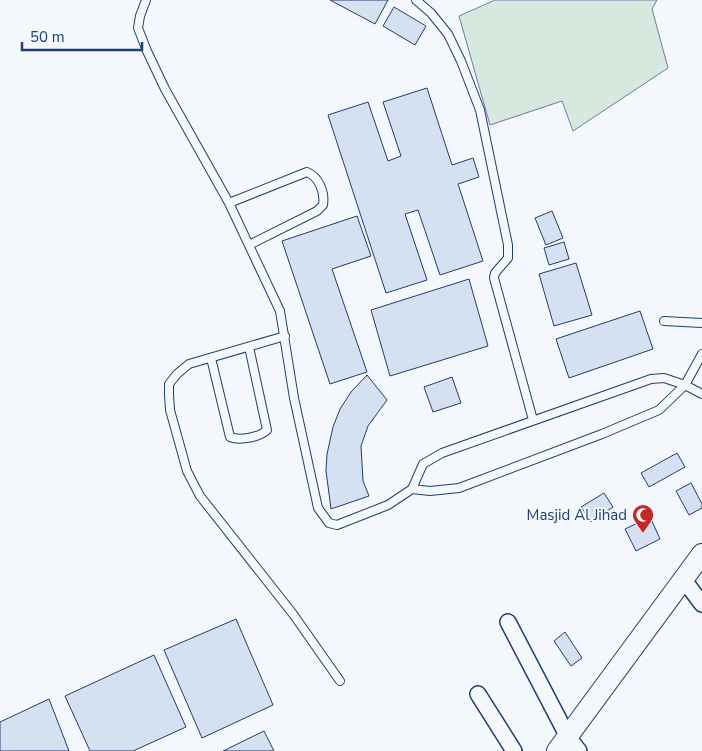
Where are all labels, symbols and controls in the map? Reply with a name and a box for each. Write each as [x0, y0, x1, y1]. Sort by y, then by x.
scale bar [22, 20, 142, 52]
text: 50 m [30, 27, 65, 47]
mosque icon: Masjid Al Jihad [631, 503, 655, 534]
place label: Masjid Al Jihad [527, 505, 627, 525]

